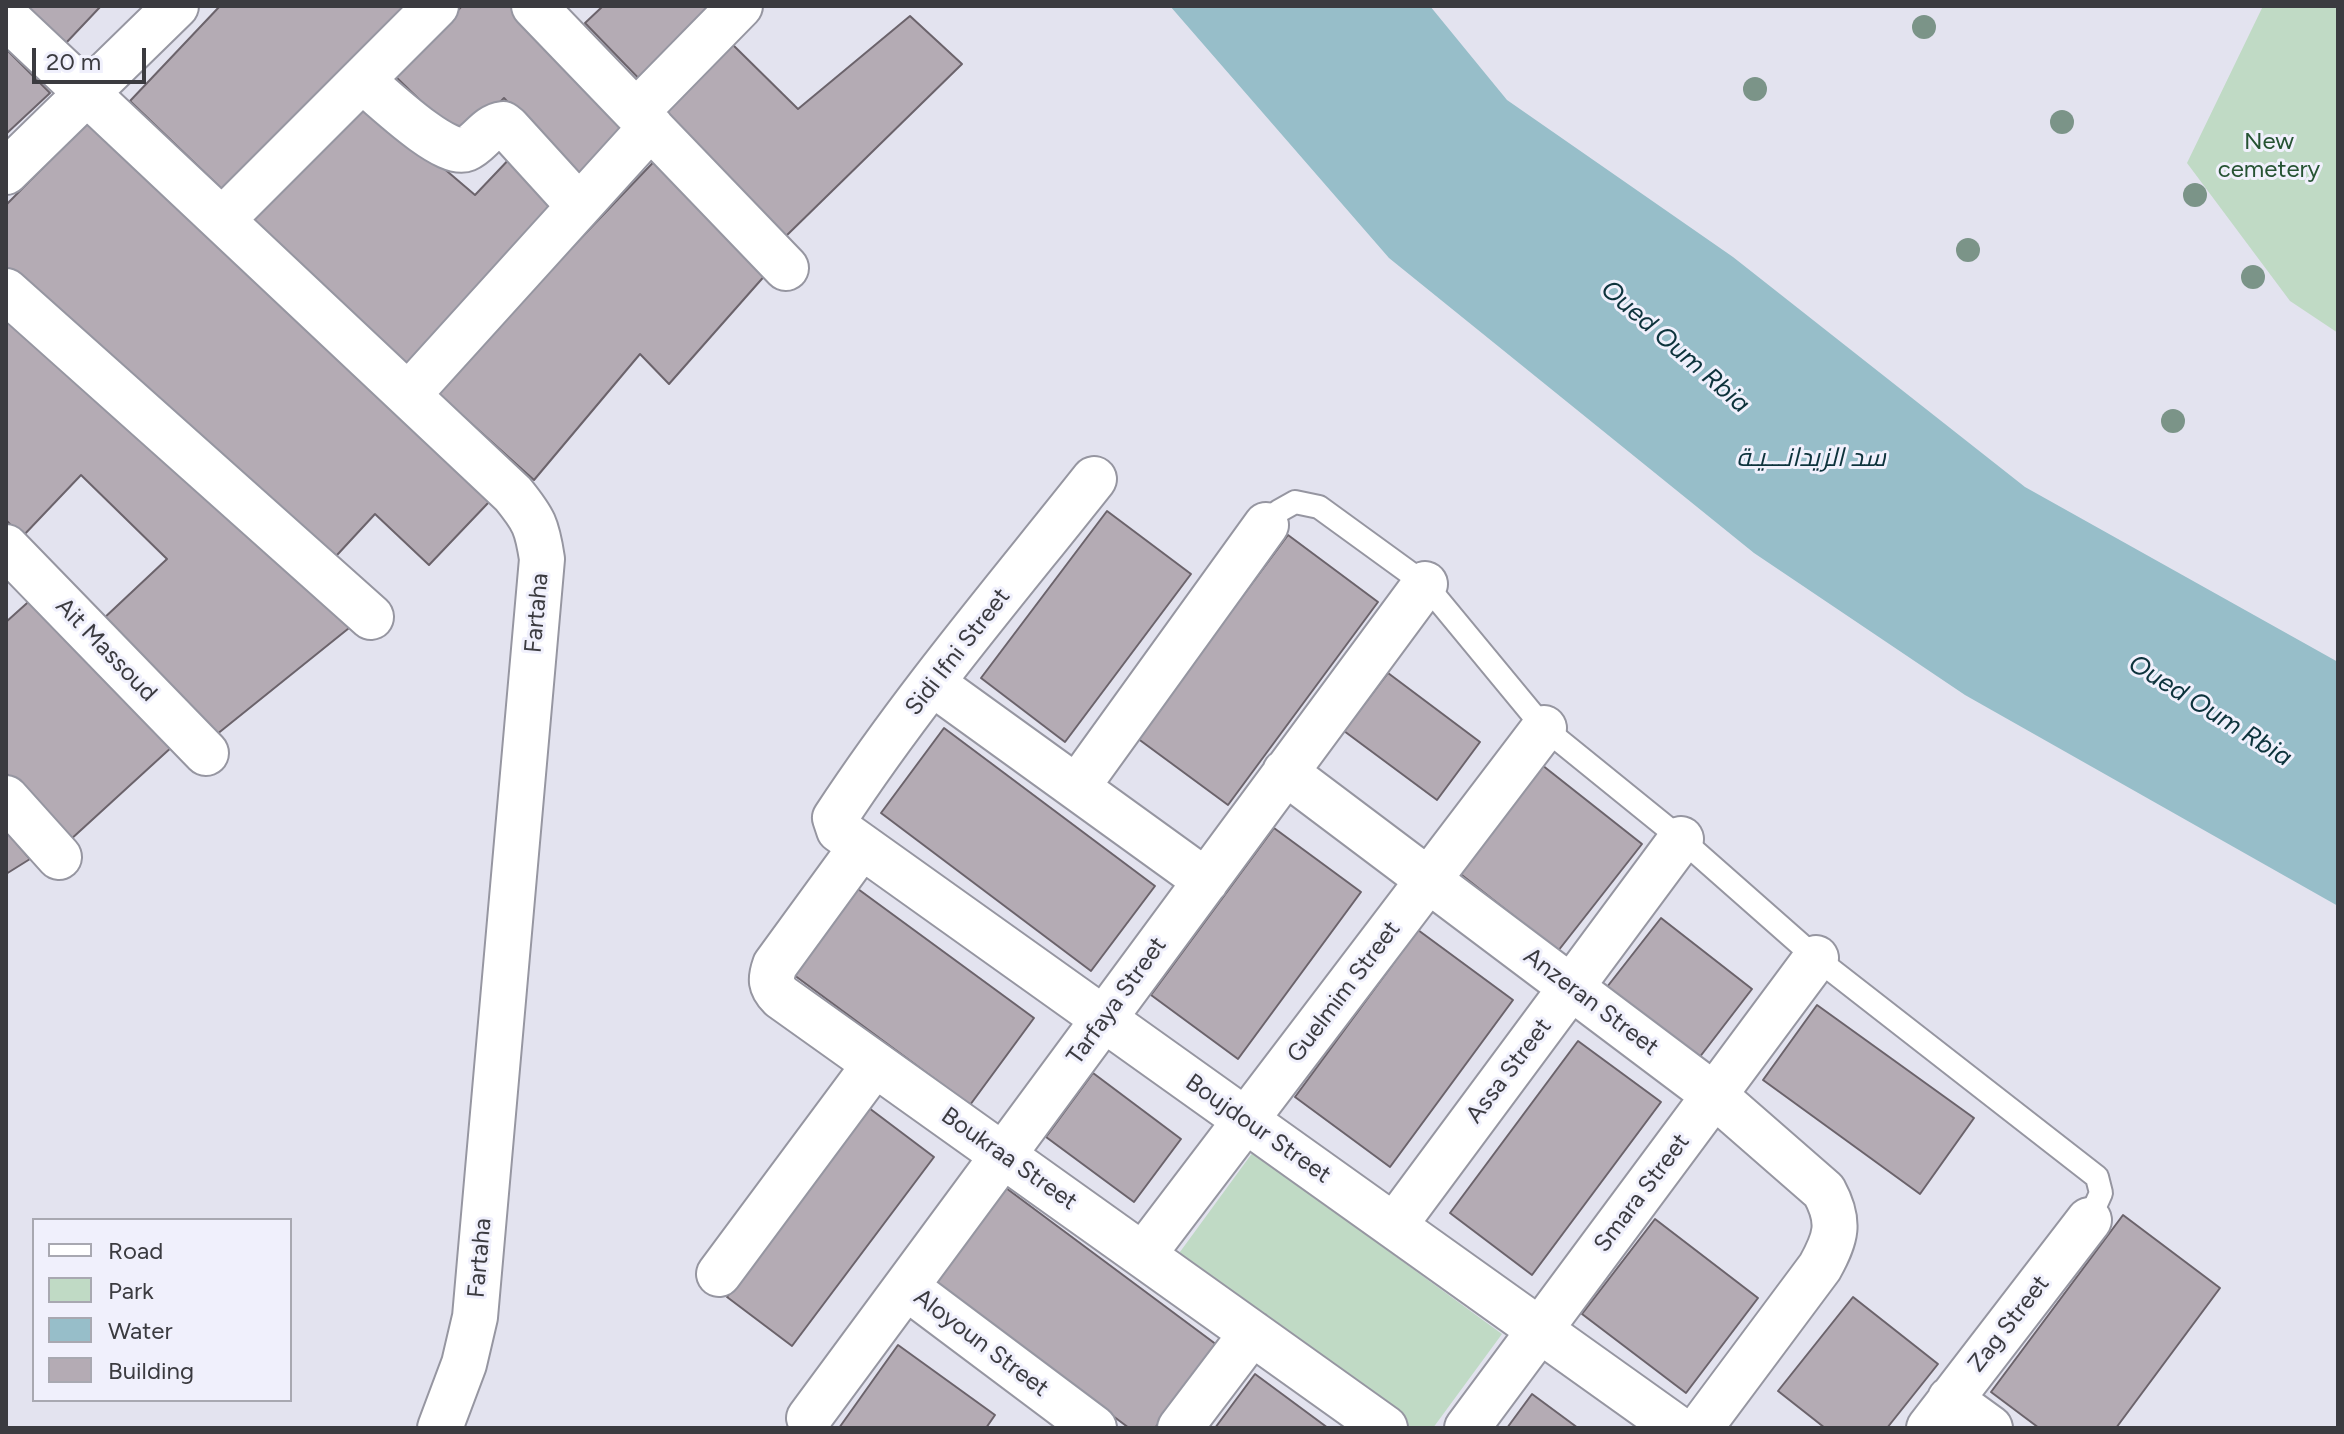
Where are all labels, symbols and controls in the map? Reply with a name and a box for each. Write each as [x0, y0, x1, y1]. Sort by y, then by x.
scale bar [36, 32, 150, 82]
text: 20 m [46, 47, 101, 76]
park label: New cemetery [2218, 128, 2320, 184]
water label: Oued Oum Rbia [1594, 274, 1756, 420]
water label: سد الزيدانـــيـة [1736, 442, 1886, 474]
street label: Fartaha [519, 572, 555, 654]
street label: Sidi Ifni Street [899, 583, 1017, 721]
street label: Ait Massoud [49, 592, 163, 708]
water label: Oued Oum Rbia [2123, 648, 2297, 774]
street label: Guelmim Street [1281, 916, 1407, 1068]
street label: Tarfaya Street [1061, 932, 1173, 1070]
street label: Anzeran Street [1518, 942, 1664, 1062]
street label: Assa Street [1460, 1013, 1558, 1129]
street label: Boujdour Street [1180, 1068, 1336, 1190]
street label: Boukraa Street [935, 1102, 1083, 1216]
street label: Smara Street [1588, 1128, 1696, 1258]
street label: Fartaha [462, 1217, 498, 1299]
legend [32, 1218, 292, 1402]
text: Road [108, 1236, 163, 1265]
street label: Zag Street [1962, 1270, 2056, 1378]
text: Park [108, 1276, 154, 1305]
street label: Aloyoun Street [908, 1283, 1054, 1403]
text: Water [108, 1316, 173, 1345]
text: Building [108, 1356, 194, 1385]

